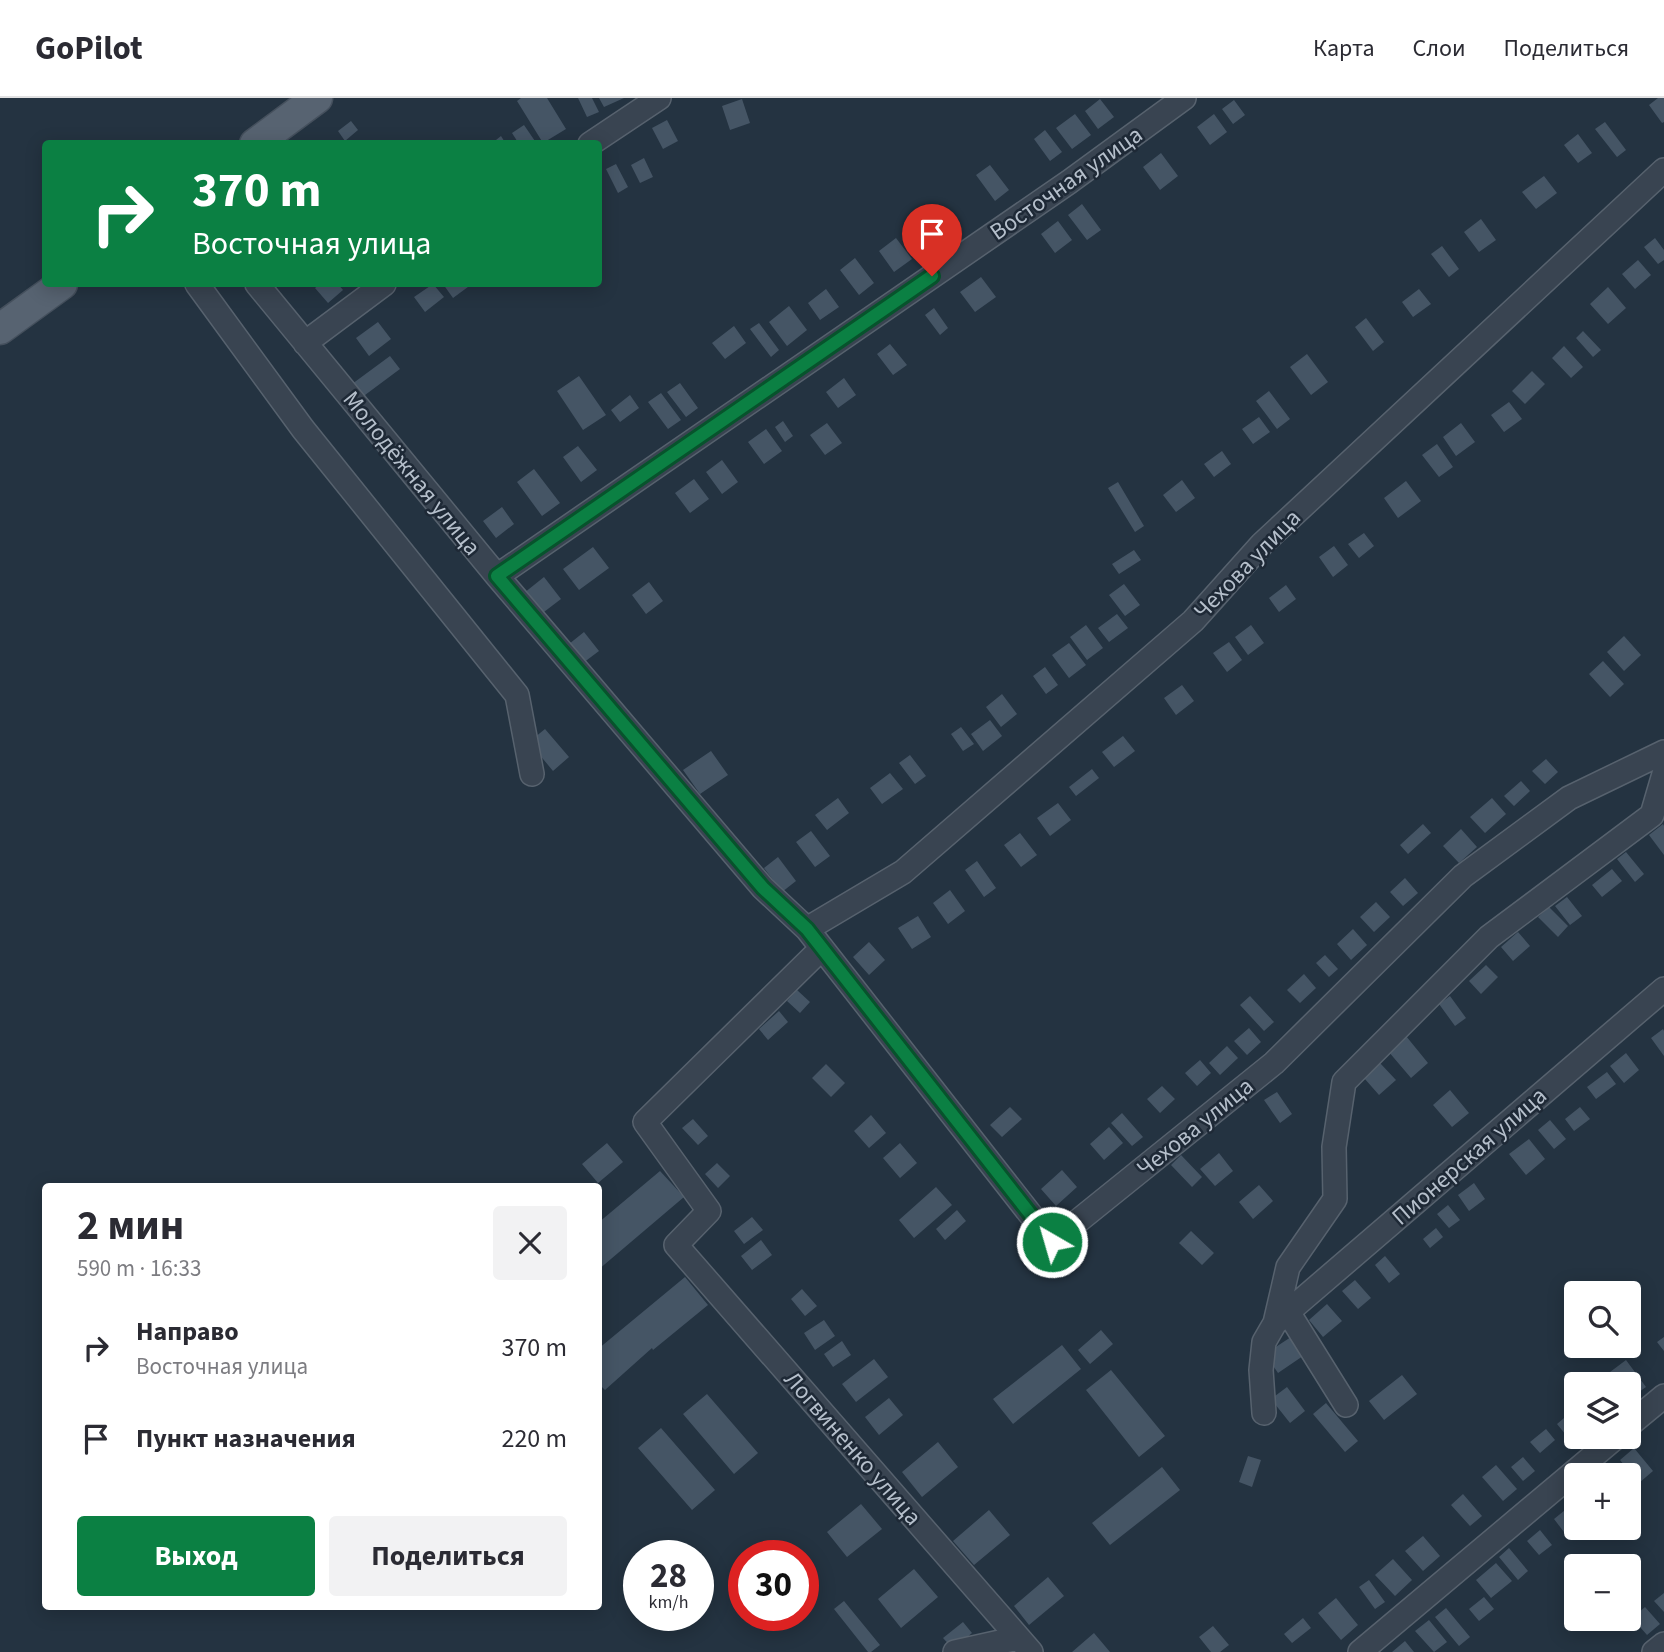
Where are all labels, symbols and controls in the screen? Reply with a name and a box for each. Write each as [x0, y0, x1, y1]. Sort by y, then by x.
text: GoPilot [35, 25, 143, 72]
text: Карта [1313, 31, 1375, 66]
text: Слои [1413, 31, 1466, 66]
text: Поделиться [1504, 31, 1629, 66]
street label: Восточная улица [983, 118, 1150, 249]
text: 370 m [192, 156, 321, 226]
icon: right [77, 168, 168, 259]
pin [902, 204, 962, 276]
icon: arrive [913, 215, 951, 253]
text: Восточная улица [192, 221, 431, 267]
street label: Молодёжная улица [334, 383, 489, 563]
street label: Чехова улица [1186, 501, 1309, 627]
street label: Чехова улица [1129, 1069, 1261, 1185]
street label: Пионерская улица [1384, 1079, 1555, 1234]
text: 2 мин [77, 1196, 184, 1256]
position arrow [1015, 1205, 1089, 1279]
button: close [493, 1206, 567, 1280]
text: 590 m · 16:33 [77, 1252, 201, 1285]
map controls [1564, 1281, 1641, 1631]
button: search [1564, 1281, 1641, 1358]
text: Направо [136, 1313, 239, 1350]
icon: right [77, 1329, 115, 1367]
text: 370 m [501, 1329, 567, 1366]
text: Восточная улица [136, 1350, 308, 1383]
street label: Логвиненко улица [776, 1363, 930, 1533]
button: layers [1564, 1372, 1641, 1449]
icon: arrive [77, 1420, 115, 1458]
text: Пункт назначения [136, 1420, 356, 1457]
text: 220 m [501, 1420, 567, 1457]
button: + [1564, 1463, 1641, 1540]
button: Выход [77, 1516, 315, 1596]
button: Поделиться [329, 1516, 567, 1596]
speed limit sign: 30 [728, 1540, 819, 1631]
text: 28 [650, 1551, 687, 1601]
button: − [1564, 1554, 1641, 1631]
text: km/h [649, 1590, 688, 1615]

